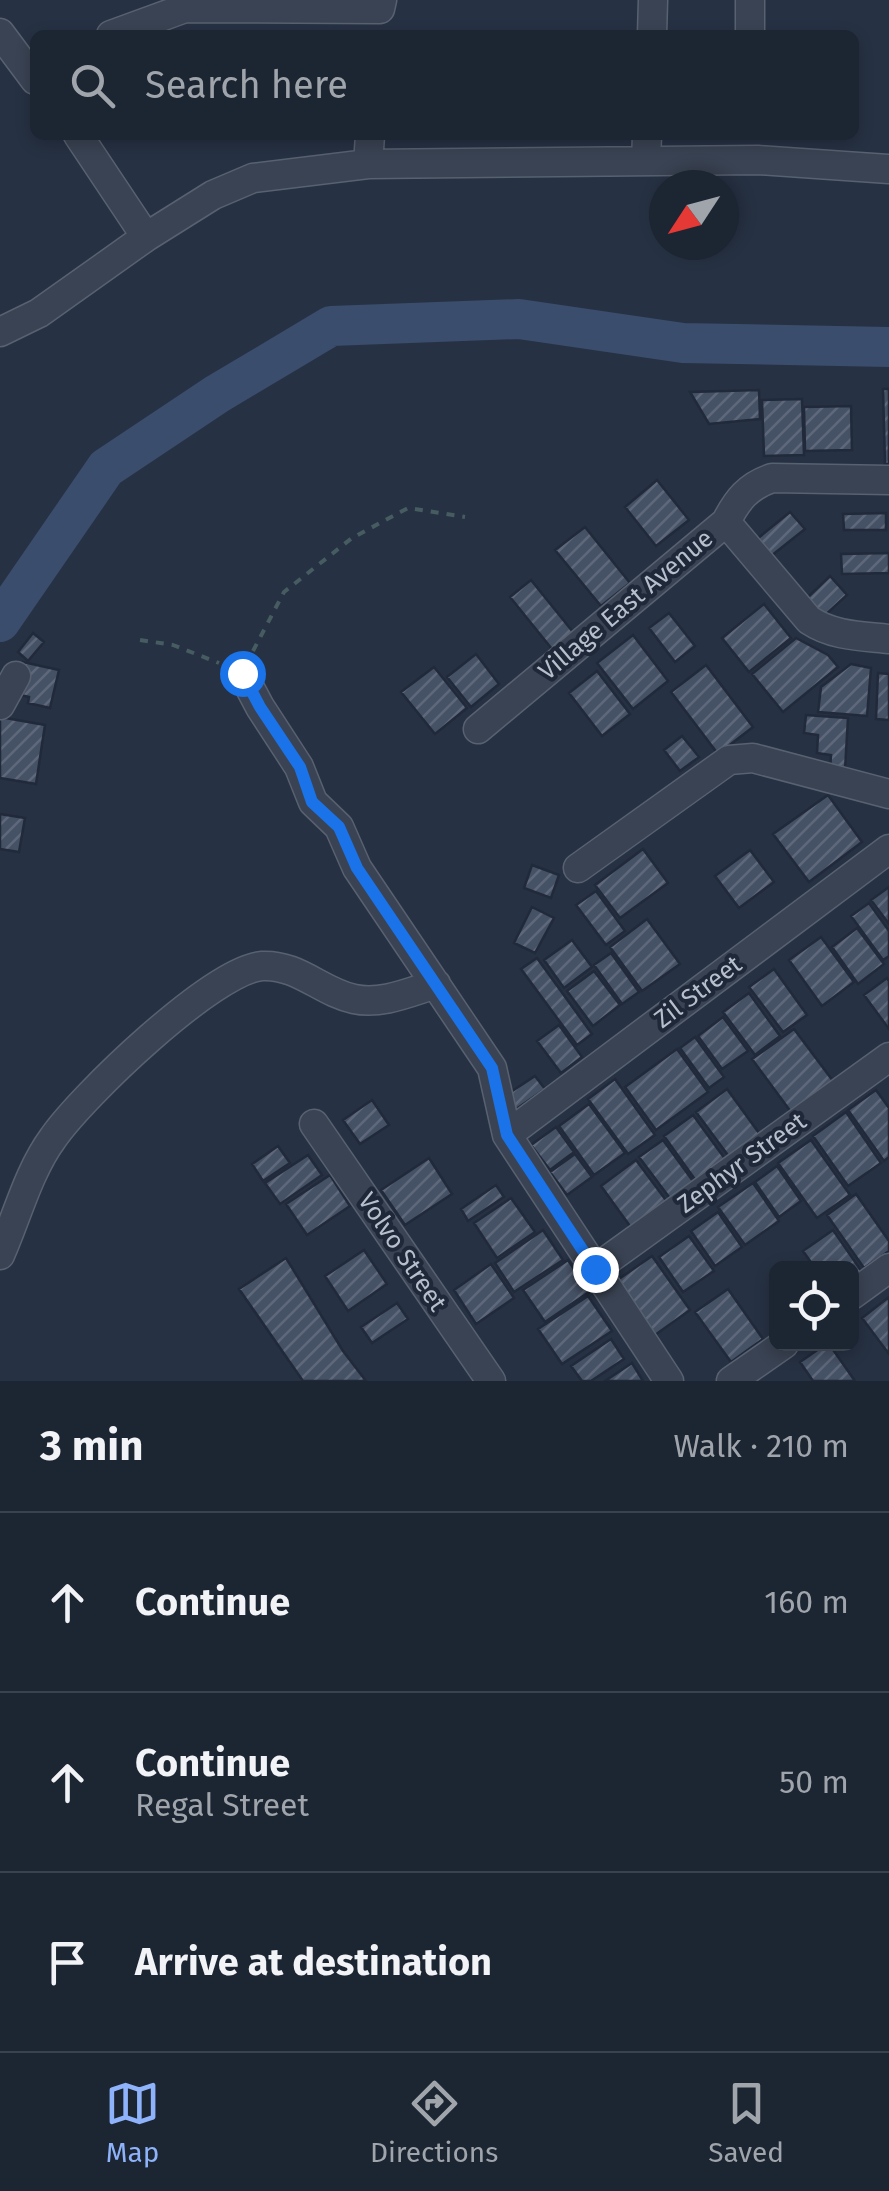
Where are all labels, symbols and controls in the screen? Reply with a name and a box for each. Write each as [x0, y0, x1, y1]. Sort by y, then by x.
search box [30, 30, 859, 140]
icon: search [65, 58, 120, 113]
text: Search here [145, 62, 348, 108]
north arrow [649, 170, 739, 260]
street label: Village East Avenue [533, 523, 719, 687]
route start [220, 651, 266, 697]
street label: Zil Street [648, 949, 748, 1035]
street label: Zephyr Street [672, 1106, 813, 1220]
street label: Volvo Street [351, 1187, 453, 1318]
route end [573, 1247, 619, 1293]
map controls [769, 1261, 859, 1351]
button: locate [769, 1261, 859, 1351]
text: 3 min [40, 1421, 143, 1471]
text: Walk · 210 m [673, 1427, 849, 1465]
icon: ahead [40, 1575, 95, 1630]
text: Continue [135, 1579, 290, 1625]
text: 160 m [764, 1583, 849, 1621]
text: Continue [135, 1740, 290, 1786]
icon: ahead [40, 1755, 95, 1810]
text: 50 m [779, 1763, 849, 1801]
text: Regal Street [135, 1786, 309, 1824]
icon: arrive [40, 1935, 95, 1990]
text: Arrive at destination [135, 1939, 492, 1985]
tab: Map [105, 2076, 160, 2169]
tab: Directions [370, 2076, 498, 2169]
tab: Saved [708, 2076, 784, 2169]

